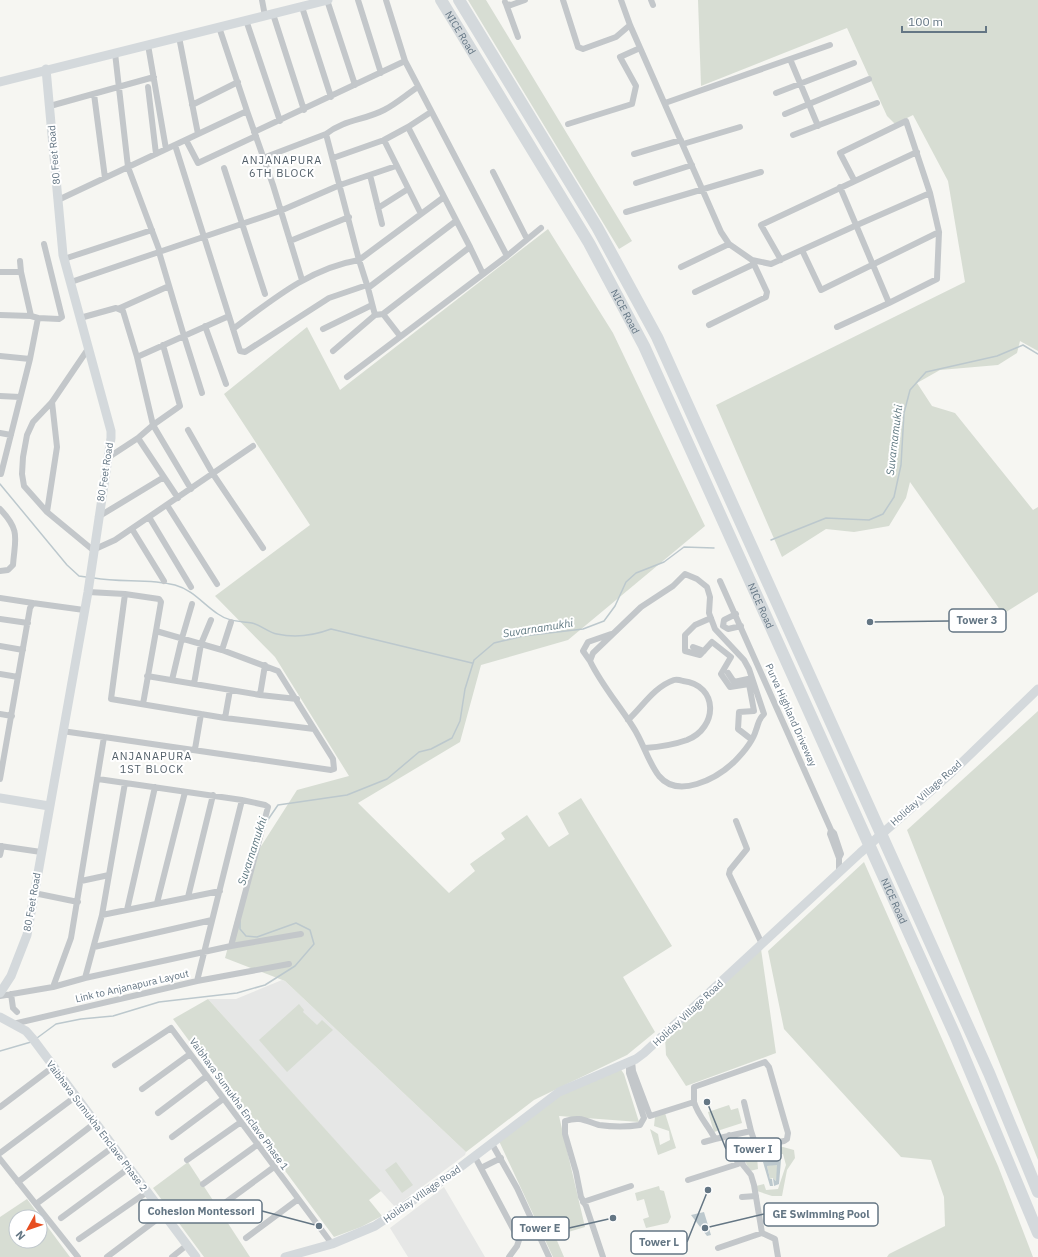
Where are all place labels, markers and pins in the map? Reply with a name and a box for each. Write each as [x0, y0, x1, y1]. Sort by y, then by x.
callout: Tower 3 [949, 609, 1006, 632]
callout: Tower I [726, 1138, 781, 1161]
callout: Cohesion Montessori [139, 1200, 262, 1223]
callout: GE Swimming Pool [764, 1203, 878, 1226]
callout: Tower E [512, 1217, 569, 1240]
callout: Tower L [631, 1231, 687, 1254]

